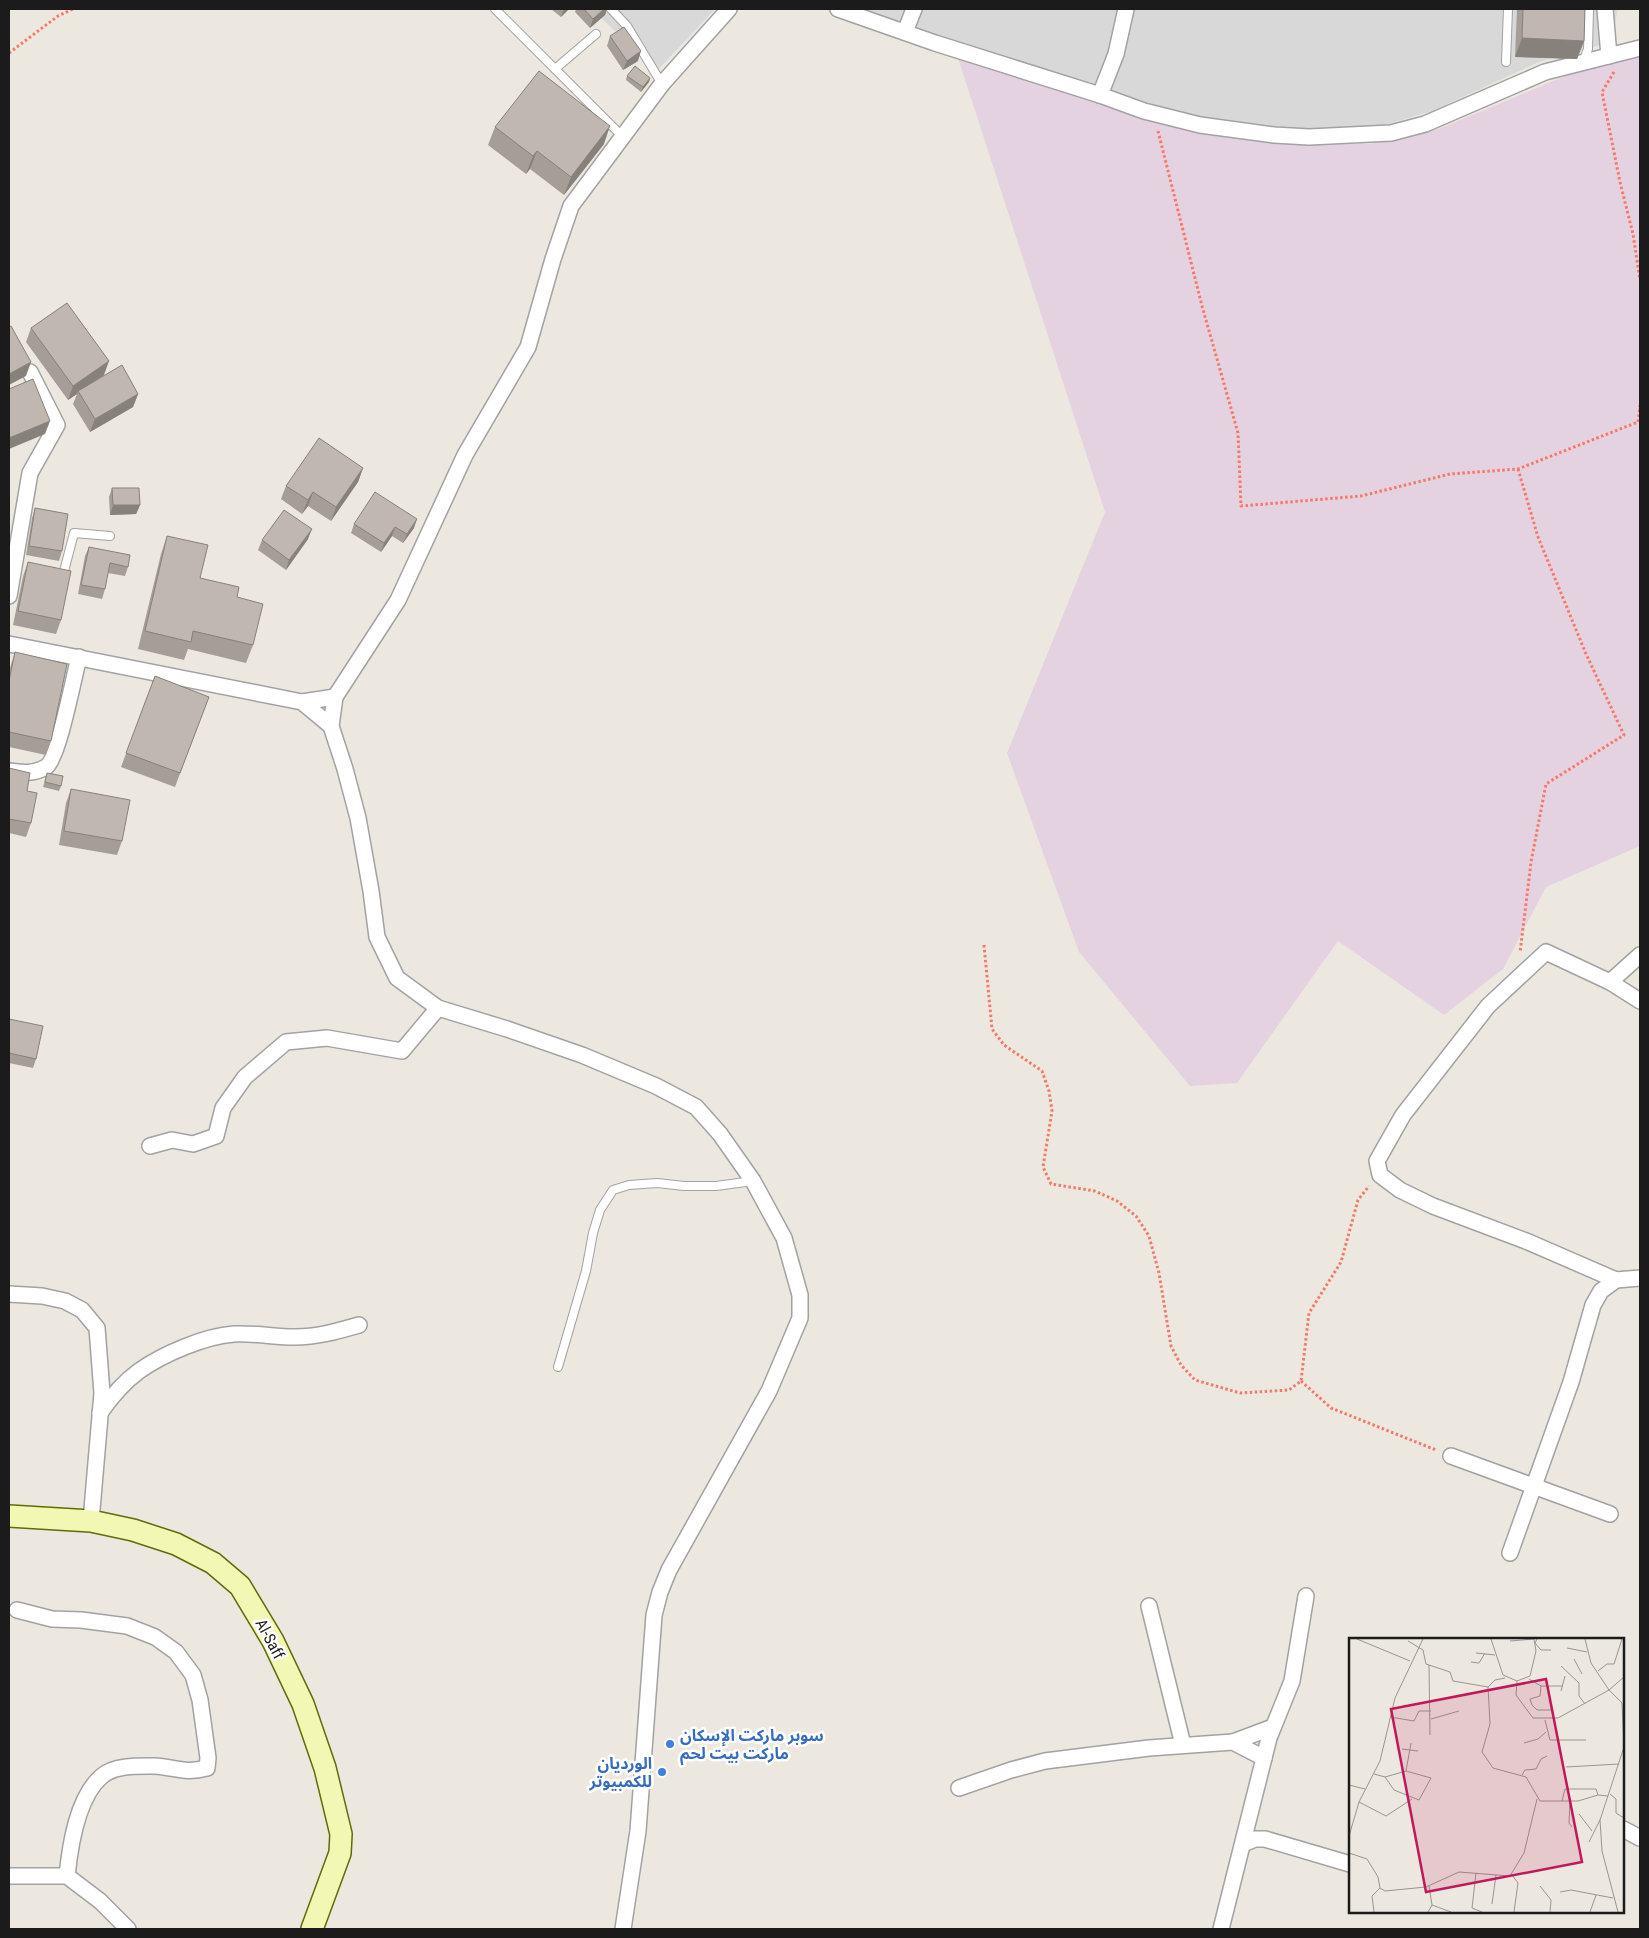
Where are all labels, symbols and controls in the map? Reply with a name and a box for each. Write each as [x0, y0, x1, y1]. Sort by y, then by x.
street label: Al-Saff [252, 1616, 288, 1662]
inset map [1349, 1638, 1624, 1913]
place label: سوبر ماركت الإسكان ماركت بيت لحم [680, 1726, 824, 1766]
marker: سوبر ماركت الإسكان ماركت بيت لحم [664, 1738, 676, 1750]
place label: الورديان للكمبيوتر [589, 1754, 652, 1791]
marker: الورديان للكمبيوتر [656, 1766, 668, 1778]

